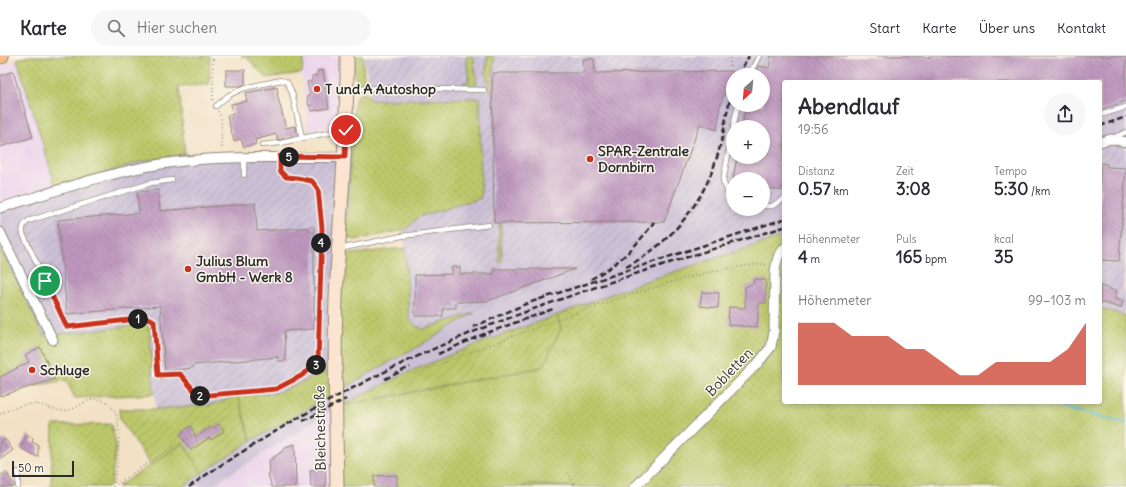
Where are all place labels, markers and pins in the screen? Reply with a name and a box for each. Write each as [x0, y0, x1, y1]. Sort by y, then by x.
place label: T und A Autoshop [325, 80, 436, 98]
marker: T und A Autoshop [312, 84, 322, 94]
pin [329, 113, 363, 147]
place label: SPAR-Zentrale Dornbirn [598, 142, 689, 176]
pin: 5 [279, 147, 299, 167]
marker: SPAR-Zentrale Dornbirn [585, 154, 595, 164]
pin: 4 [311, 233, 331, 253]
place label: Julius Blum GmbH - Werk 8 [196, 252, 293, 286]
pin [28, 264, 62, 298]
marker: Julius Blum GmbH - Werk 8 [183, 264, 193, 274]
pin: 1 [128, 309, 148, 329]
pin: 3 [306, 355, 326, 375]
place label: Schluge [40, 361, 90, 379]
marker: Schluge [27, 365, 37, 375]
pin: 2 [190, 386, 210, 406]

